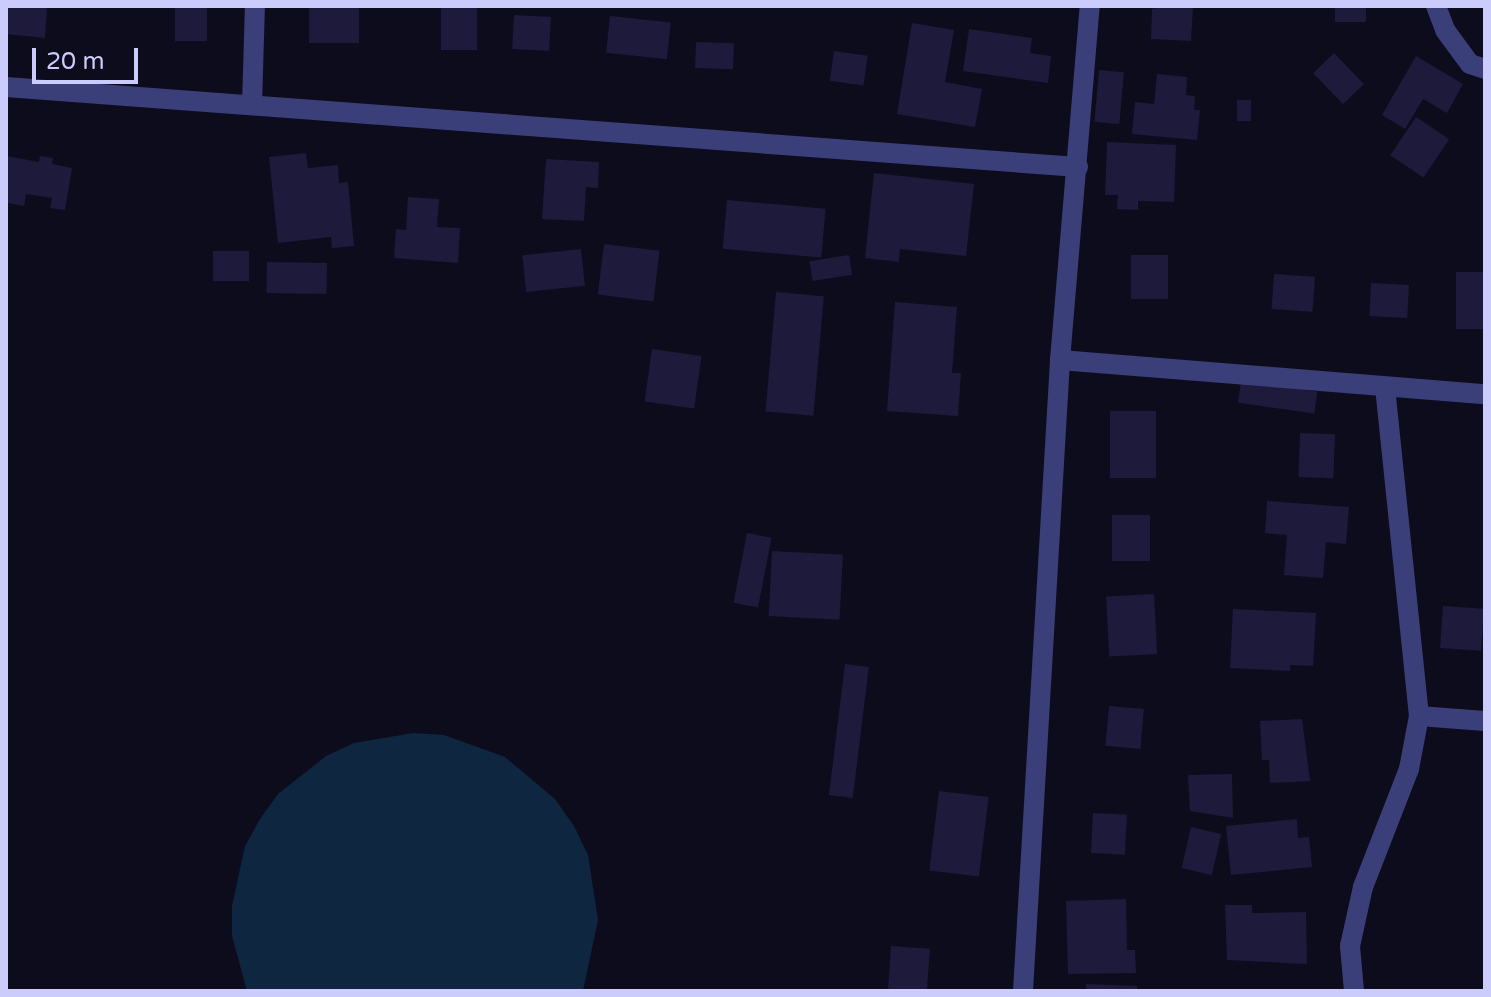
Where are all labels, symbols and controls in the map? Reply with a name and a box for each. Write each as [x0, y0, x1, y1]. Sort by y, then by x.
scale bar [36, 32, 142, 82]
text: 20 m [46, 47, 104, 76]

